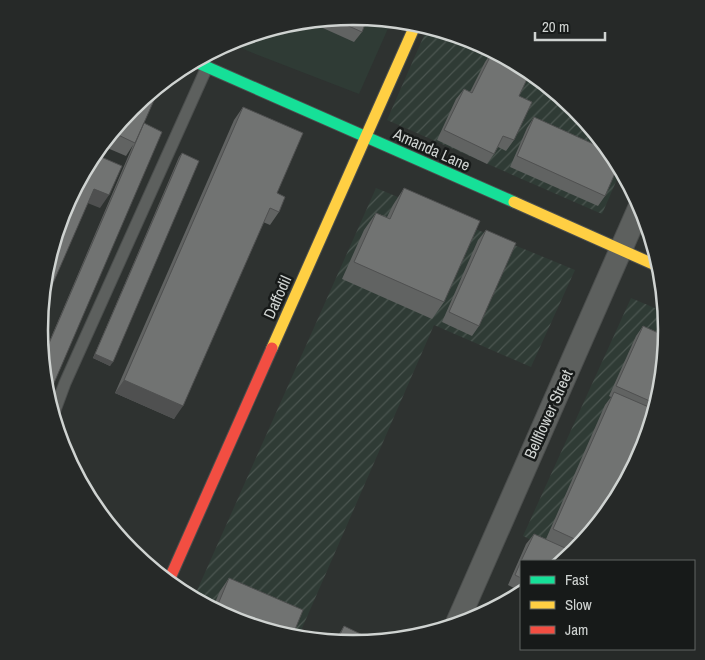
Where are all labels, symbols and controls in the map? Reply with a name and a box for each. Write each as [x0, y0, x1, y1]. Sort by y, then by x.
scale bar [535, 10, 605, 42]
text: 20 m [542, 16, 569, 37]
street label: Amanda Lane [389, 122, 474, 176]
street label: Daffodil [258, 272, 296, 322]
street label: Bellflower Street [519, 366, 578, 462]
legend [520, 560, 695, 650]
text: Fast [565, 569, 589, 590]
text: Slow [565, 594, 592, 615]
text: Jam [565, 619, 588, 640]

